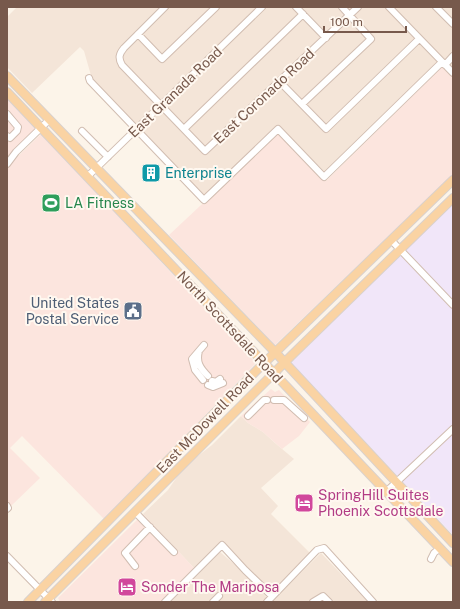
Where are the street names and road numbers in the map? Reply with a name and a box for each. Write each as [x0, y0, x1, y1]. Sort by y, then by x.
street label: East Granada Road [125, 43, 225, 141]
street label: East Coronado Road [210, 45, 318, 147]
street label: North Scottsdale Road [174, 268, 286, 386]
street label: East McDowell Road [153, 370, 257, 476]

